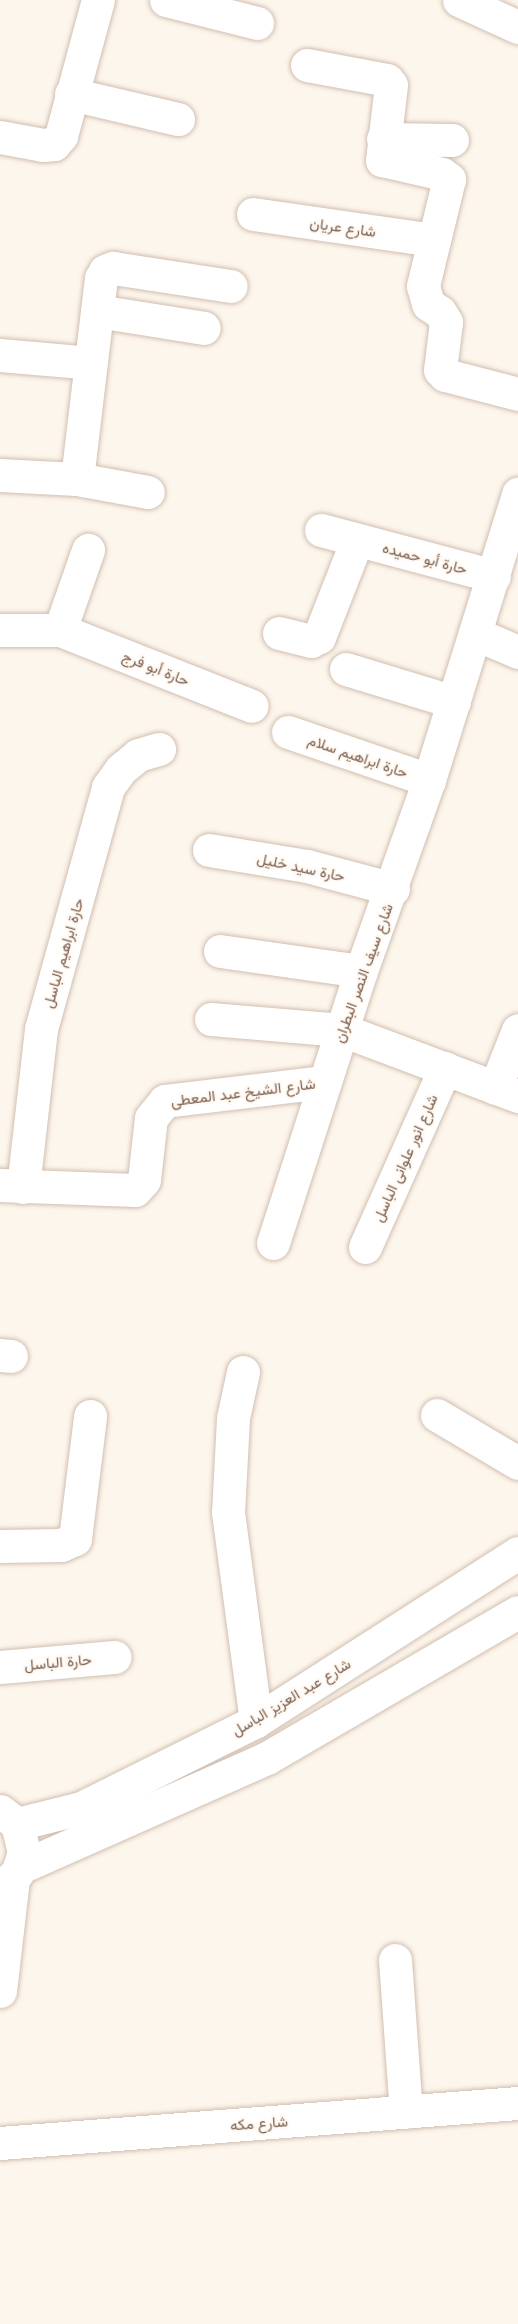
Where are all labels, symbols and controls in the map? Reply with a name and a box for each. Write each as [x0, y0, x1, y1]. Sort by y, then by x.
street label: شارع عريان [309, 213, 377, 241]
street label: حارة أبو حميده [381, 538, 469, 578]
street label: حارة أبو فرج [120, 646, 192, 690]
street label: حارة ابراهيم سلام [306, 730, 410, 782]
street label: حارة سيد خليل [255, 849, 347, 885]
street label: حارة ابراهيم الباسل [39, 896, 87, 1010]
street label: شارع سيف النصر البطران [329, 901, 397, 1045]
street label: شارع الشيخ عبد المعطى [170, 1074, 316, 1110]
street label: شارع انور علوانى الباسل [369, 1091, 441, 1225]
street label: حارة الباسل [23, 1650, 93, 1674]
street label: شارع عبد العزيز الباسل [228, 1654, 354, 1740]
street label: شارع مكه [230, 2112, 288, 2134]

